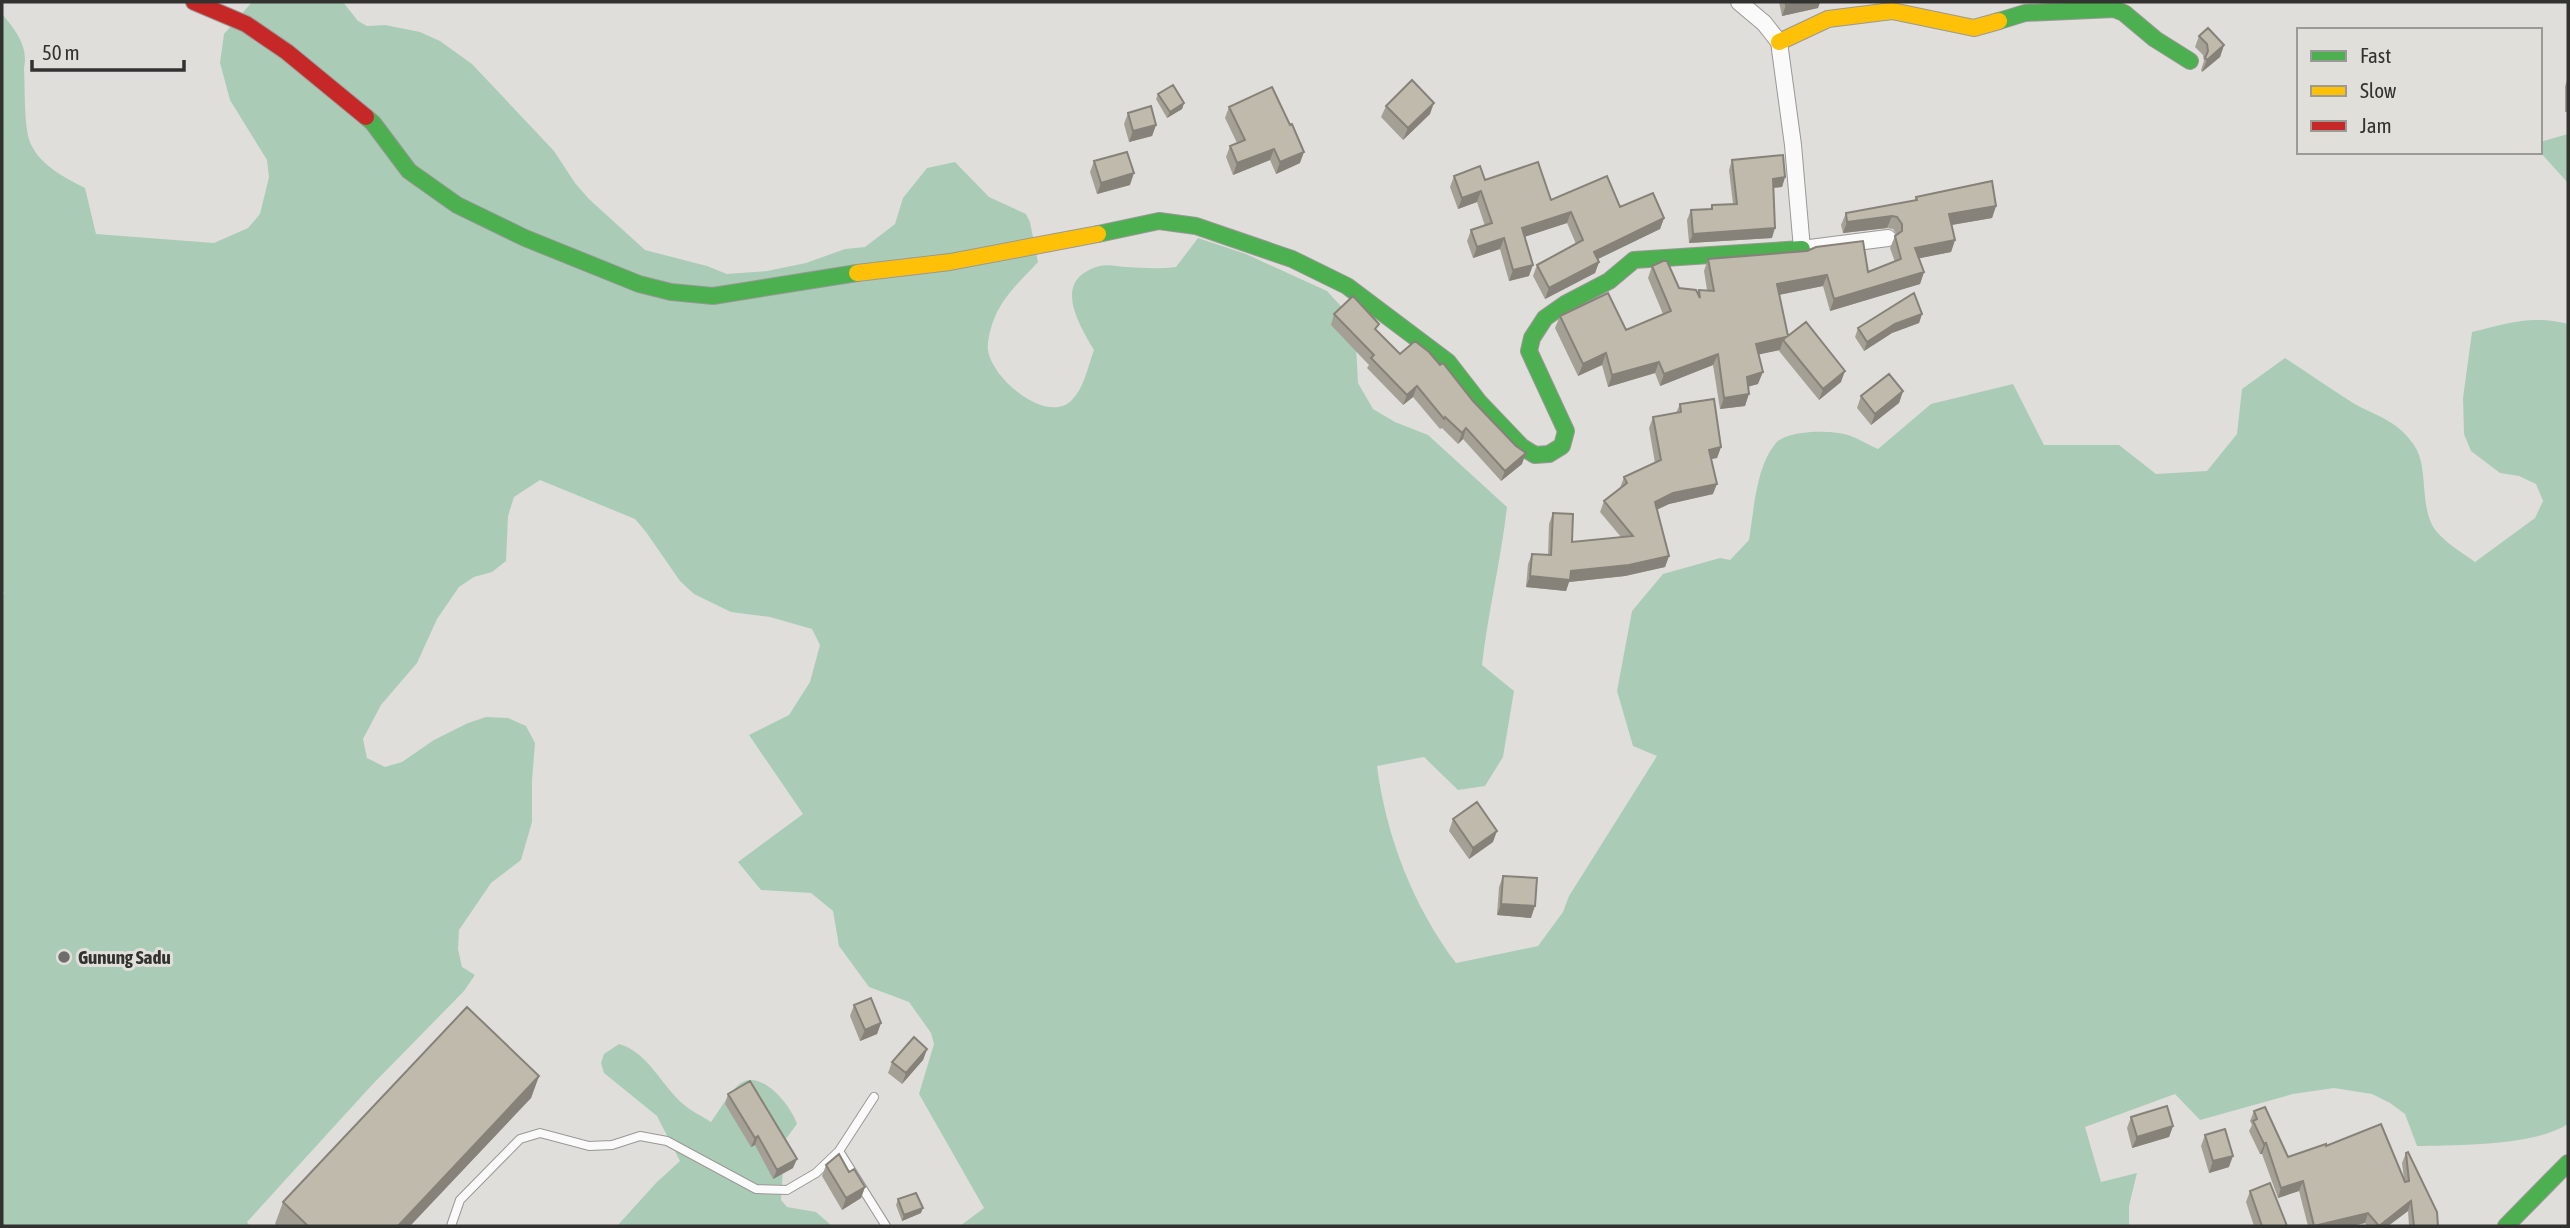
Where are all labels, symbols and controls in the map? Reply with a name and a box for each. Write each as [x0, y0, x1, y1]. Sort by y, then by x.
scale bar [32, 28, 184, 72]
legend [2297, 28, 2542, 154]
text: 50 m [42, 40, 80, 64]
text: Fast [2360, 43, 2391, 67]
text: Slow [2360, 78, 2397, 102]
text: Jam [2360, 113, 2392, 137]
place label: Gunung Sadu [78, 946, 171, 968]
marker: Gunung Sadu [56, 949, 72, 965]

